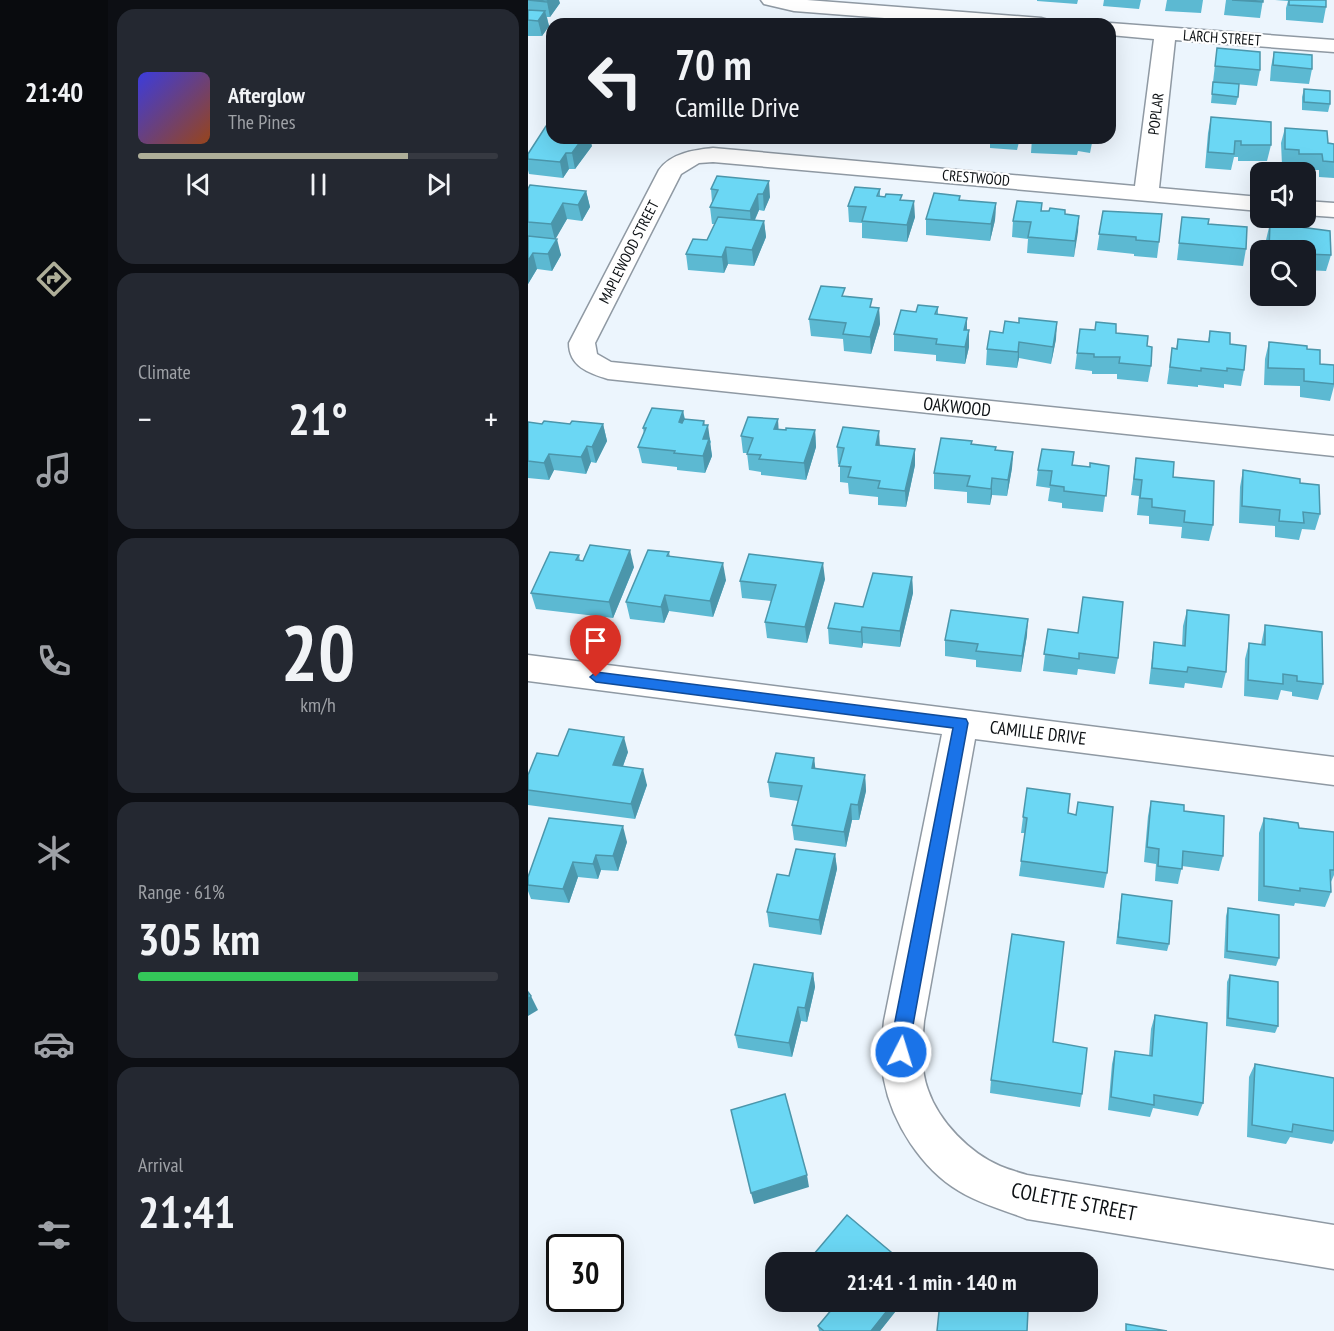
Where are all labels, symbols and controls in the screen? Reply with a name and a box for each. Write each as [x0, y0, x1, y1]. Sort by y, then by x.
street label: LARCH STREET [1182, 25, 1262, 50]
text: 70 m [675, 37, 752, 92]
icon: left [576, 42, 654, 120]
text: 21:40 [25, 75, 83, 109]
text: Afterglow [228, 81, 305, 109]
text: Camille Drive [675, 90, 800, 124]
street label: POPLAR [1144, 92, 1168, 136]
text: The Pines [228, 109, 295, 135]
map controls [1250, 162, 1316, 306]
button: sound [1250, 162, 1316, 228]
street label: CRESTWOOD [942, 165, 1011, 190]
icon: previous [182, 168, 215, 201]
icon: pause [302, 168, 335, 201]
icon: next [422, 168, 455, 201]
street label: MAPLEWOOD STREET [594, 197, 663, 307]
button: search [1250, 240, 1316, 306]
icon: directions [33, 258, 75, 300]
text: Climate [138, 359, 191, 385]
text: 21° [288, 389, 348, 447]
street label: OAKWOOD [922, 392, 992, 421]
text: − [138, 397, 152, 440]
text: + [484, 397, 498, 440]
icon: music [33, 449, 75, 491]
text: 20 [281, 602, 355, 703]
pin [570, 615, 621, 677]
icon: arrive [579, 624, 612, 657]
icon: phone [33, 640, 75, 682]
text: km/h [300, 692, 336, 718]
street label: CAMILLE DRIVE [989, 715, 1088, 750]
icon: climate [33, 832, 75, 874]
text: Range · 61% [138, 879, 225, 905]
text: 305 km [138, 909, 260, 967]
position arrow [869, 1020, 933, 1084]
icon: car [33, 1023, 75, 1065]
text: Arrival [138, 1152, 183, 1178]
street label: COLETTE STREET [1009, 1176, 1140, 1227]
text: 21:41 [138, 1182, 235, 1240]
icon: filters [33, 1214, 75, 1256]
speed limit sign: 30 [546, 1234, 624, 1312]
text: 21:41 · 1 min · 140 m [846, 1268, 1017, 1296]

